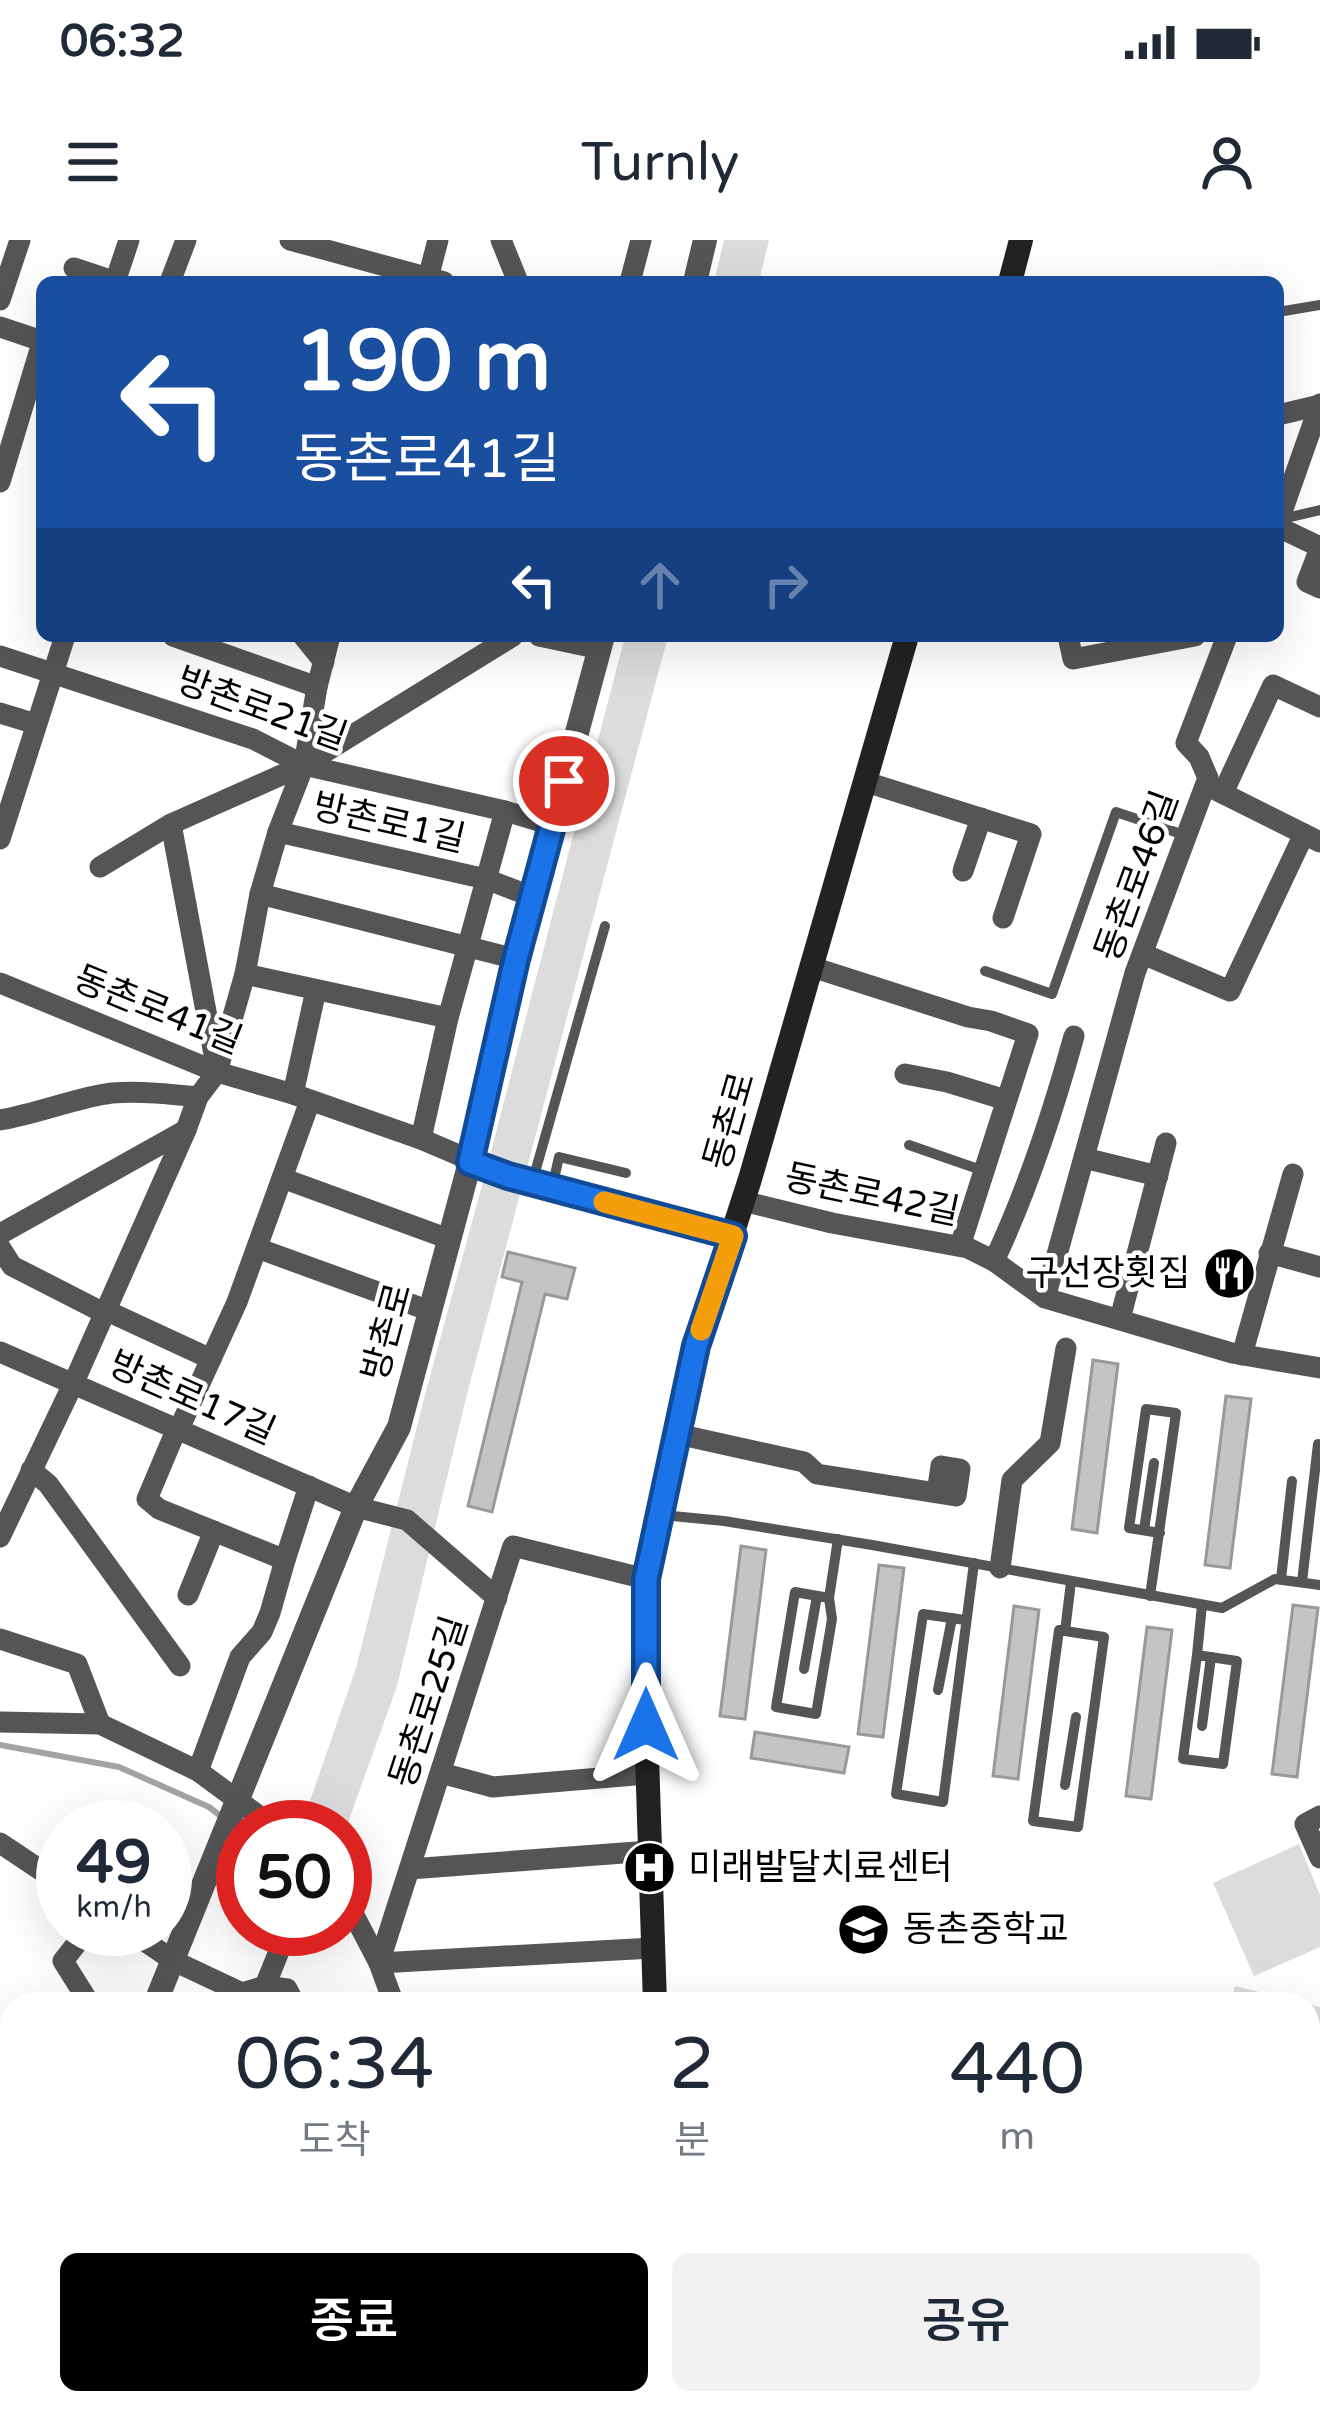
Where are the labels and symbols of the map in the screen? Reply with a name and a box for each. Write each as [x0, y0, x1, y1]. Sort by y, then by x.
street label: 방촌로21길 [171, 658, 353, 760]
pin [513, 730, 615, 832]
street label: 방촌로1길 [309, 785, 469, 861]
street label: 동촌로46길 [1086, 785, 1188, 967]
street label: 동촌로41길 [68, 957, 248, 1063]
street label: 동촌로 [696, 1067, 764, 1175]
street label: 동촌로42길 [781, 1155, 963, 1235]
restaurant icon: 구선장횟집 [1202, 1245, 1258, 1301]
place label: 구선장횟집 [1025, 1252, 1191, 1295]
street label: 방촌로 [353, 1278, 421, 1386]
street label: 방촌로17길 [102, 1342, 282, 1454]
street label: 동촌로25길 [381, 1611, 477, 1793]
position arrow [583, 1662, 709, 1788]
speed limit sign: 50 [216, 1800, 372, 1956]
hospital icon: 미래발달치료센터 [621, 1839, 677, 1895]
place label: 미래발달치료센터 [688, 1846, 953, 1889]
school or university icon: 동촌중학교 [836, 1901, 892, 1957]
place label: 동촌중학교 [903, 1908, 1069, 1951]

